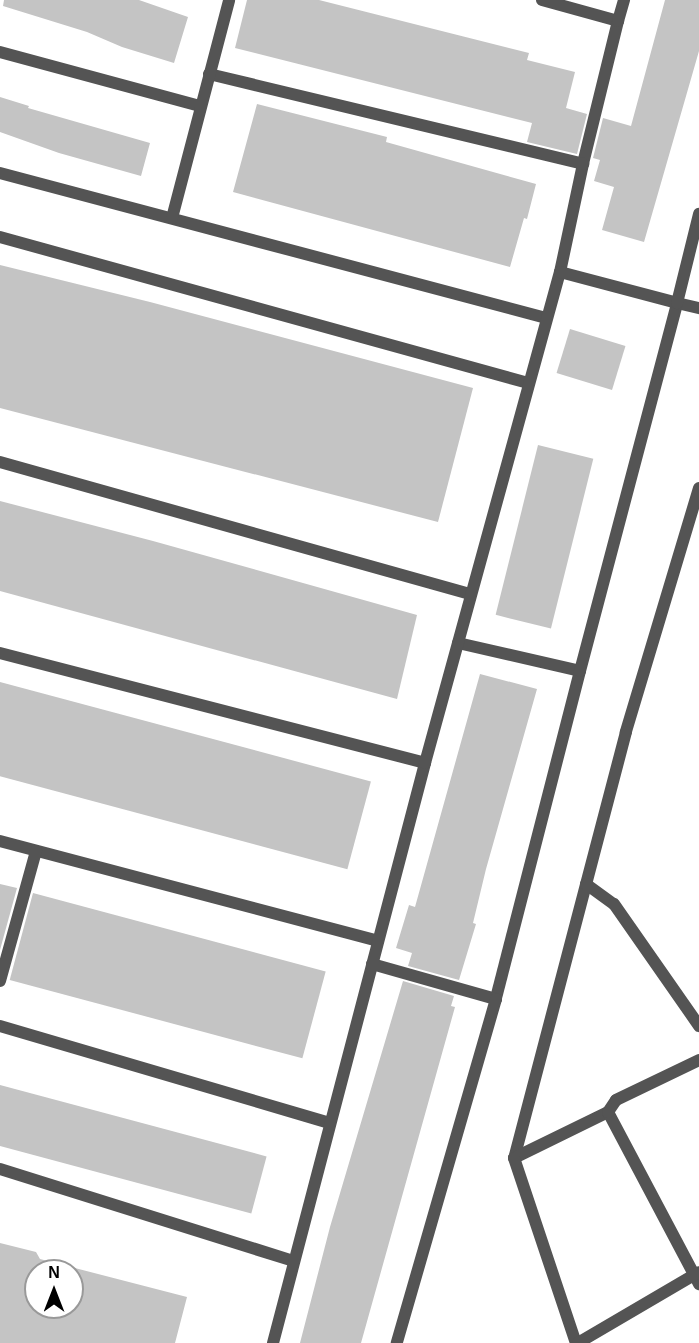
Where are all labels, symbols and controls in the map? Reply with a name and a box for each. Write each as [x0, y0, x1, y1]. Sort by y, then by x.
north arrow [24, 1259, 84, 1319]
text: N [48, 1264, 60, 1281]

